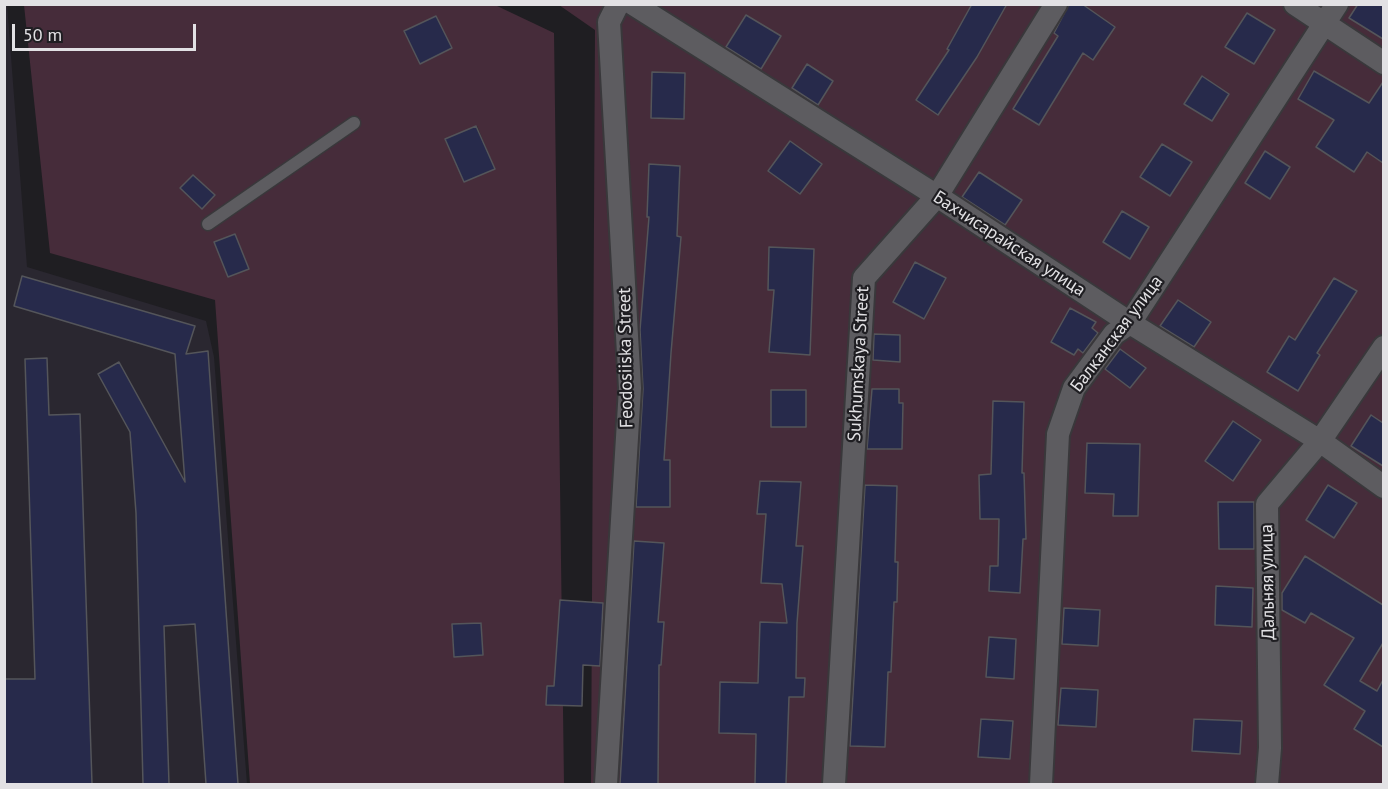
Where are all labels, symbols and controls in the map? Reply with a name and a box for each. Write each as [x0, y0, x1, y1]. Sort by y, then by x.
scale bar [15, 12, 200, 50]
text: 50 m [23, 23, 62, 46]
street label: Бахчисарайская улица [929, 187, 1089, 301]
street label: Балканская улица [1066, 272, 1168, 396]
street label: Sukhumskaya Street [844, 286, 874, 442]
street label: Feodosiiska Street [614, 288, 638, 428]
street label: Дальняя улица [1256, 524, 1280, 640]

